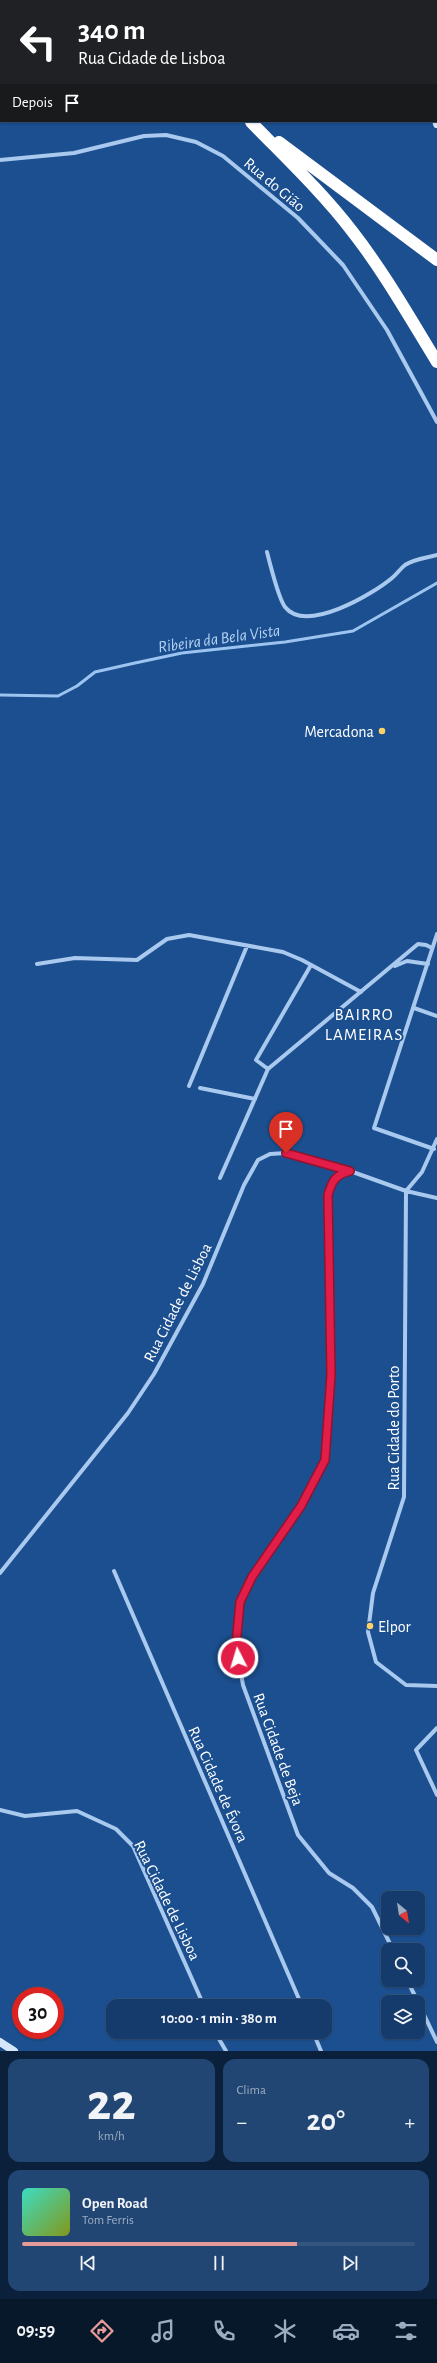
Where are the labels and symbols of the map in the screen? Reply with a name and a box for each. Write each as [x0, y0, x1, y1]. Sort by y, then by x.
street label: Rua do Gião [241, 155, 308, 215]
water label: Ribeira da Bela Vista [157, 621, 281, 655]
place label: Mercadona [304, 724, 374, 740]
marker: Mercadona [377, 726, 387, 736]
district label: BAIRRO LAMEIRAS [325, 1006, 403, 1043]
pin [269, 1112, 303, 1153]
street label: Rua Cidade de Lisboa [141, 1240, 215, 1365]
street label: Rua Cidade do Porto [386, 1365, 402, 1490]
place label: Elpor [378, 1619, 411, 1635]
marker: Elpor [365, 1621, 375, 1631]
position arrow [217, 1637, 259, 1679]
street label: Rua Cidade de Beja [249, 1691, 306, 1808]
street label: Rua Cidade de Évora [185, 1723, 253, 1845]
street label: Rua Cidade de Lisboa [131, 1838, 203, 1963]
north arrow [381, 1891, 425, 1935]
speed limit sign: 30 [12, 1987, 64, 2039]

